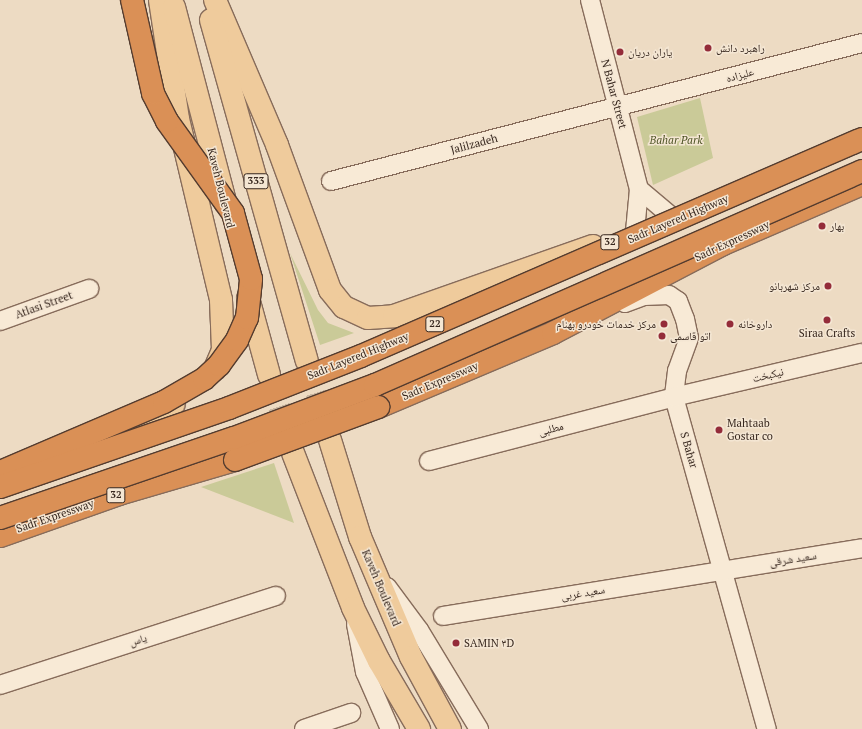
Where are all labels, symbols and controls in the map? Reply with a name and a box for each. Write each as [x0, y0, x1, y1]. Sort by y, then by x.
place label: راهبرد دانش [716, 41, 765, 55]
marker: راهبرد دانش [703, 43, 713, 53]
place label: یاران دریان [628, 45, 672, 59]
marker: یاران دریان [615, 47, 625, 57]
street label: N Bahar Street [598, 58, 630, 130]
street label: علیزاده [725, 65, 755, 85]
street label: Jalilzadeh [449, 131, 499, 157]
park label: Bahar Park [649, 133, 703, 147]
street label: Kaveh Boulevard [205, 147, 237, 229]
road number: 333 [243, 173, 269, 189]
street label: Sadr Layered Highway [626, 192, 730, 246]
street label: Sadr Expressway [692, 218, 772, 264]
place label: بهار [830, 219, 844, 233]
marker: بهار [817, 221, 827, 231]
road number: 32 [600, 234, 620, 250]
place label: مرکز شهربانو [769, 279, 820, 293]
marker: مرکز شهربانو [823, 281, 833, 291]
street label: Atlasi Street [14, 289, 74, 321]
marker: Siraa Crafts [822, 315, 832, 325]
road number: 22 [425, 316, 445, 332]
place label: مرکز خدمات خودرو بهنام [556, 317, 656, 331]
place label: داروخانه [738, 317, 772, 331]
marker: مرکز خدمات خودرو بهنام [659, 319, 669, 329]
marker: داروخانه [725, 319, 735, 329]
place label: Siraa Crafts [799, 326, 855, 340]
place label: اتو قاسمی [670, 329, 711, 343]
street label: Sadr Layered Highway [305, 330, 411, 382]
marker: اتو قاسمی [657, 331, 667, 341]
street label: Sadr Expressway [400, 359, 480, 403]
street label: نیکبخت [751, 365, 785, 385]
place label: Mahtaab Gostar co [727, 417, 773, 443]
street label: مطلبی [537, 419, 565, 439]
marker: Mahtaab Gostar co [714, 425, 724, 435]
street label: S Bahar [678, 430, 700, 470]
road number: 32 [106, 487, 126, 503]
street label: Sadr Expressway [14, 497, 96, 535]
street label: Kaveh Boulevard [359, 548, 403, 628]
street label: سعید شرقی [769, 549, 817, 569]
street label: سعید غربی [560, 583, 606, 603]
street label: یاس [128, 631, 148, 649]
place label: SAMIN ۳D [464, 636, 514, 650]
marker: SAMIN ۳D [451, 638, 461, 648]

